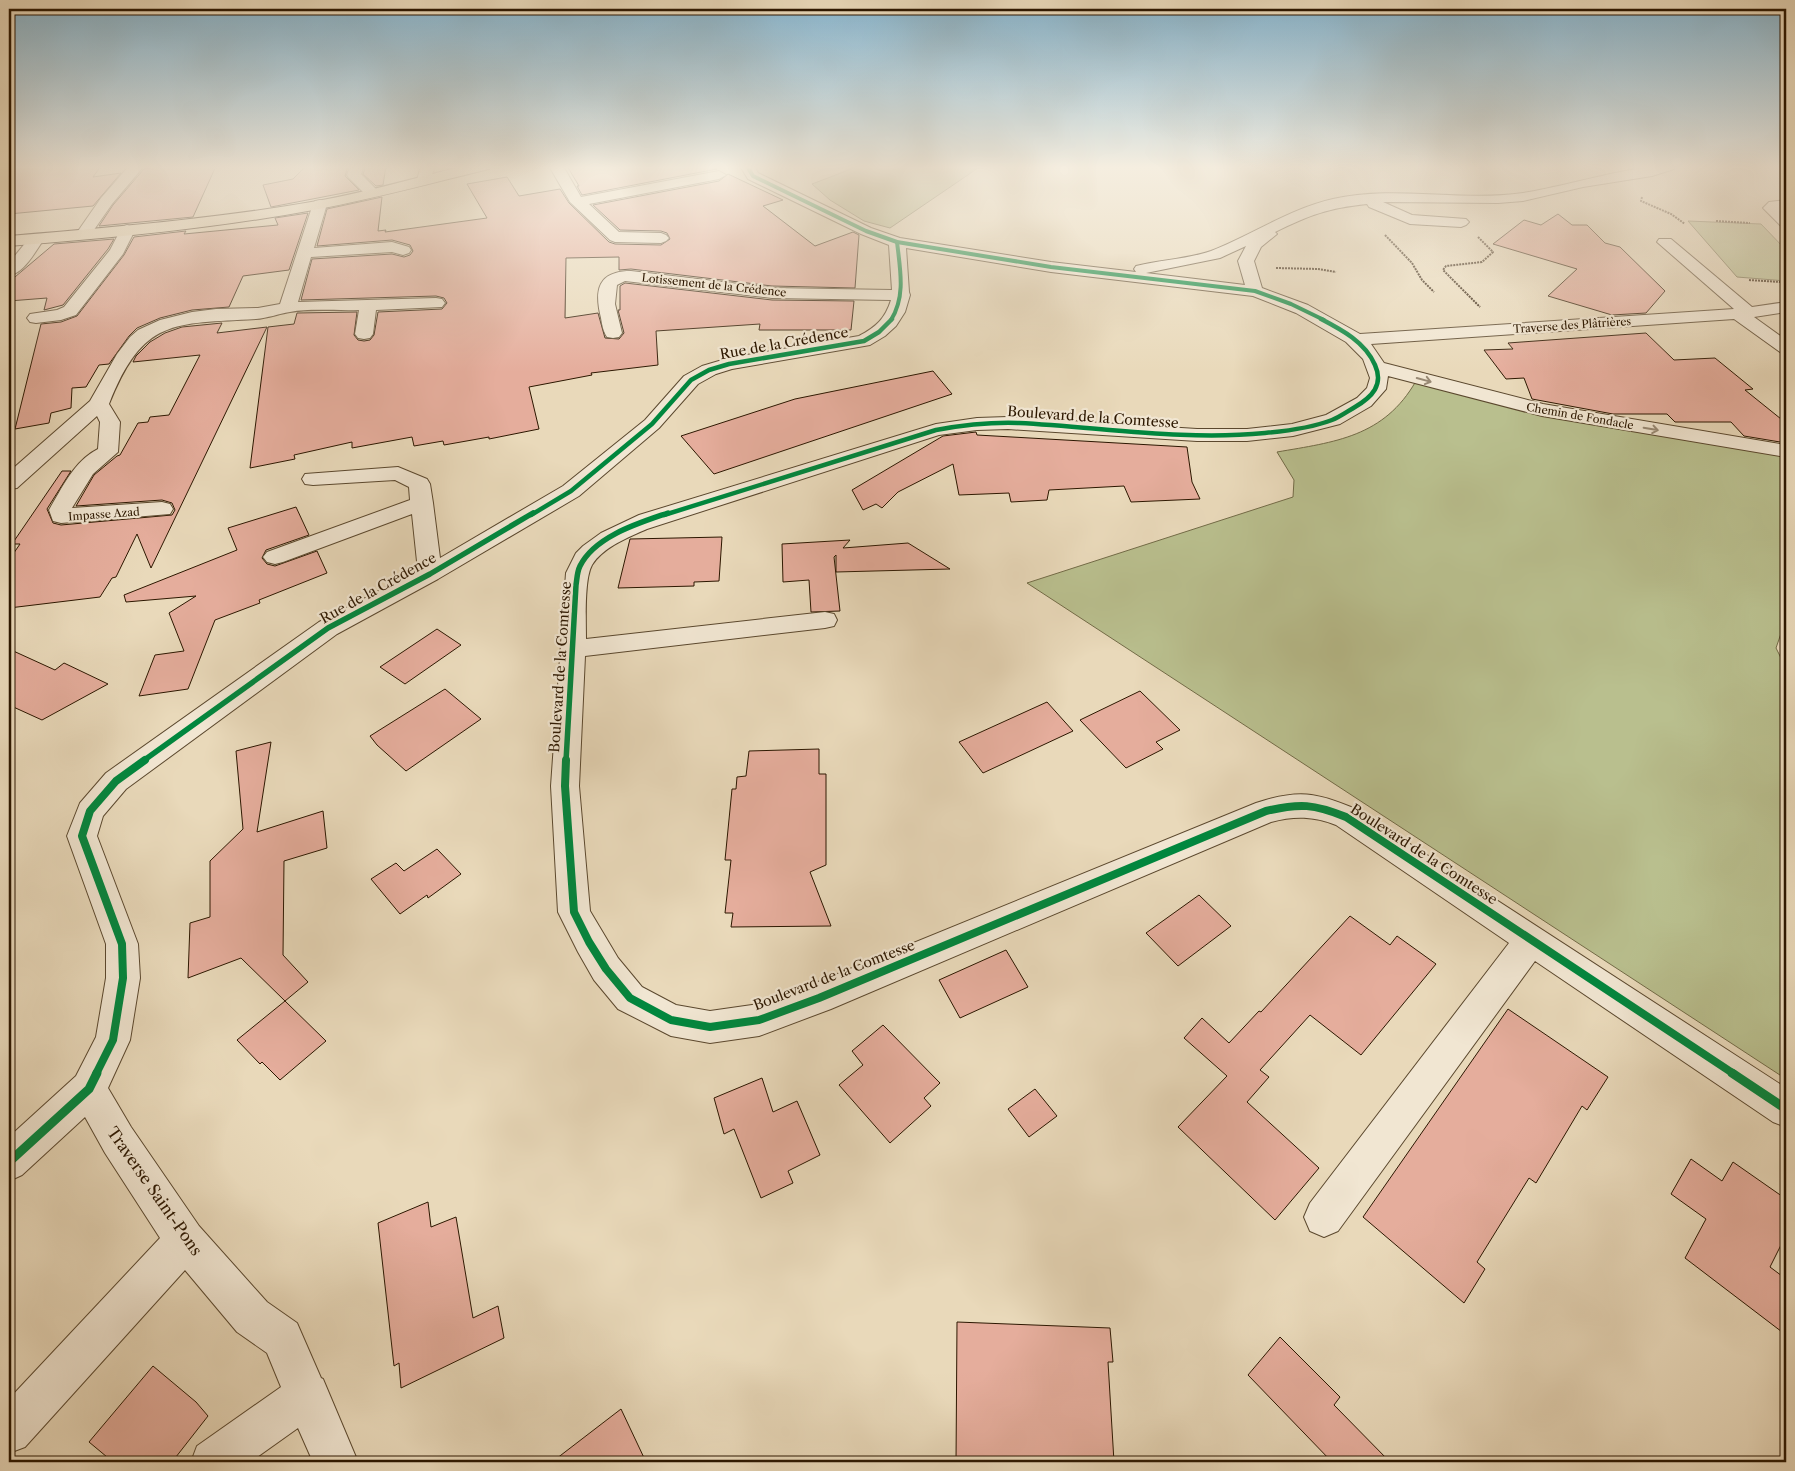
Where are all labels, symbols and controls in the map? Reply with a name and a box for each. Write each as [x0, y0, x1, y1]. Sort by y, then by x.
street label: Lotissement de la Crédence [641, 270, 787, 300]
street label: Traverse des Plâtrières [1512, 314, 1632, 336]
street label: Rue de la Crédence [718, 323, 850, 363]
one-way arrow [1416, 376, 1432, 385]
street label: Chemin de Fondacle [1525, 400, 1635, 432]
street label: Boulevard de la Comtesse [1007, 402, 1179, 432]
one-way arrow [1643, 425, 1659, 435]
street label: Impasse Azad [68, 505, 140, 523]
street label: Rue de la Crédence [317, 548, 439, 627]
street label: Boulevard de la Comtesse [545, 581, 575, 753]
street label: Boulevard de la Comtesse [1347, 800, 1501, 908]
street label: Boulevard de la Comtesse [751, 936, 918, 1014]
street label: Traverse Saint-Pons [103, 1123, 207, 1259]

